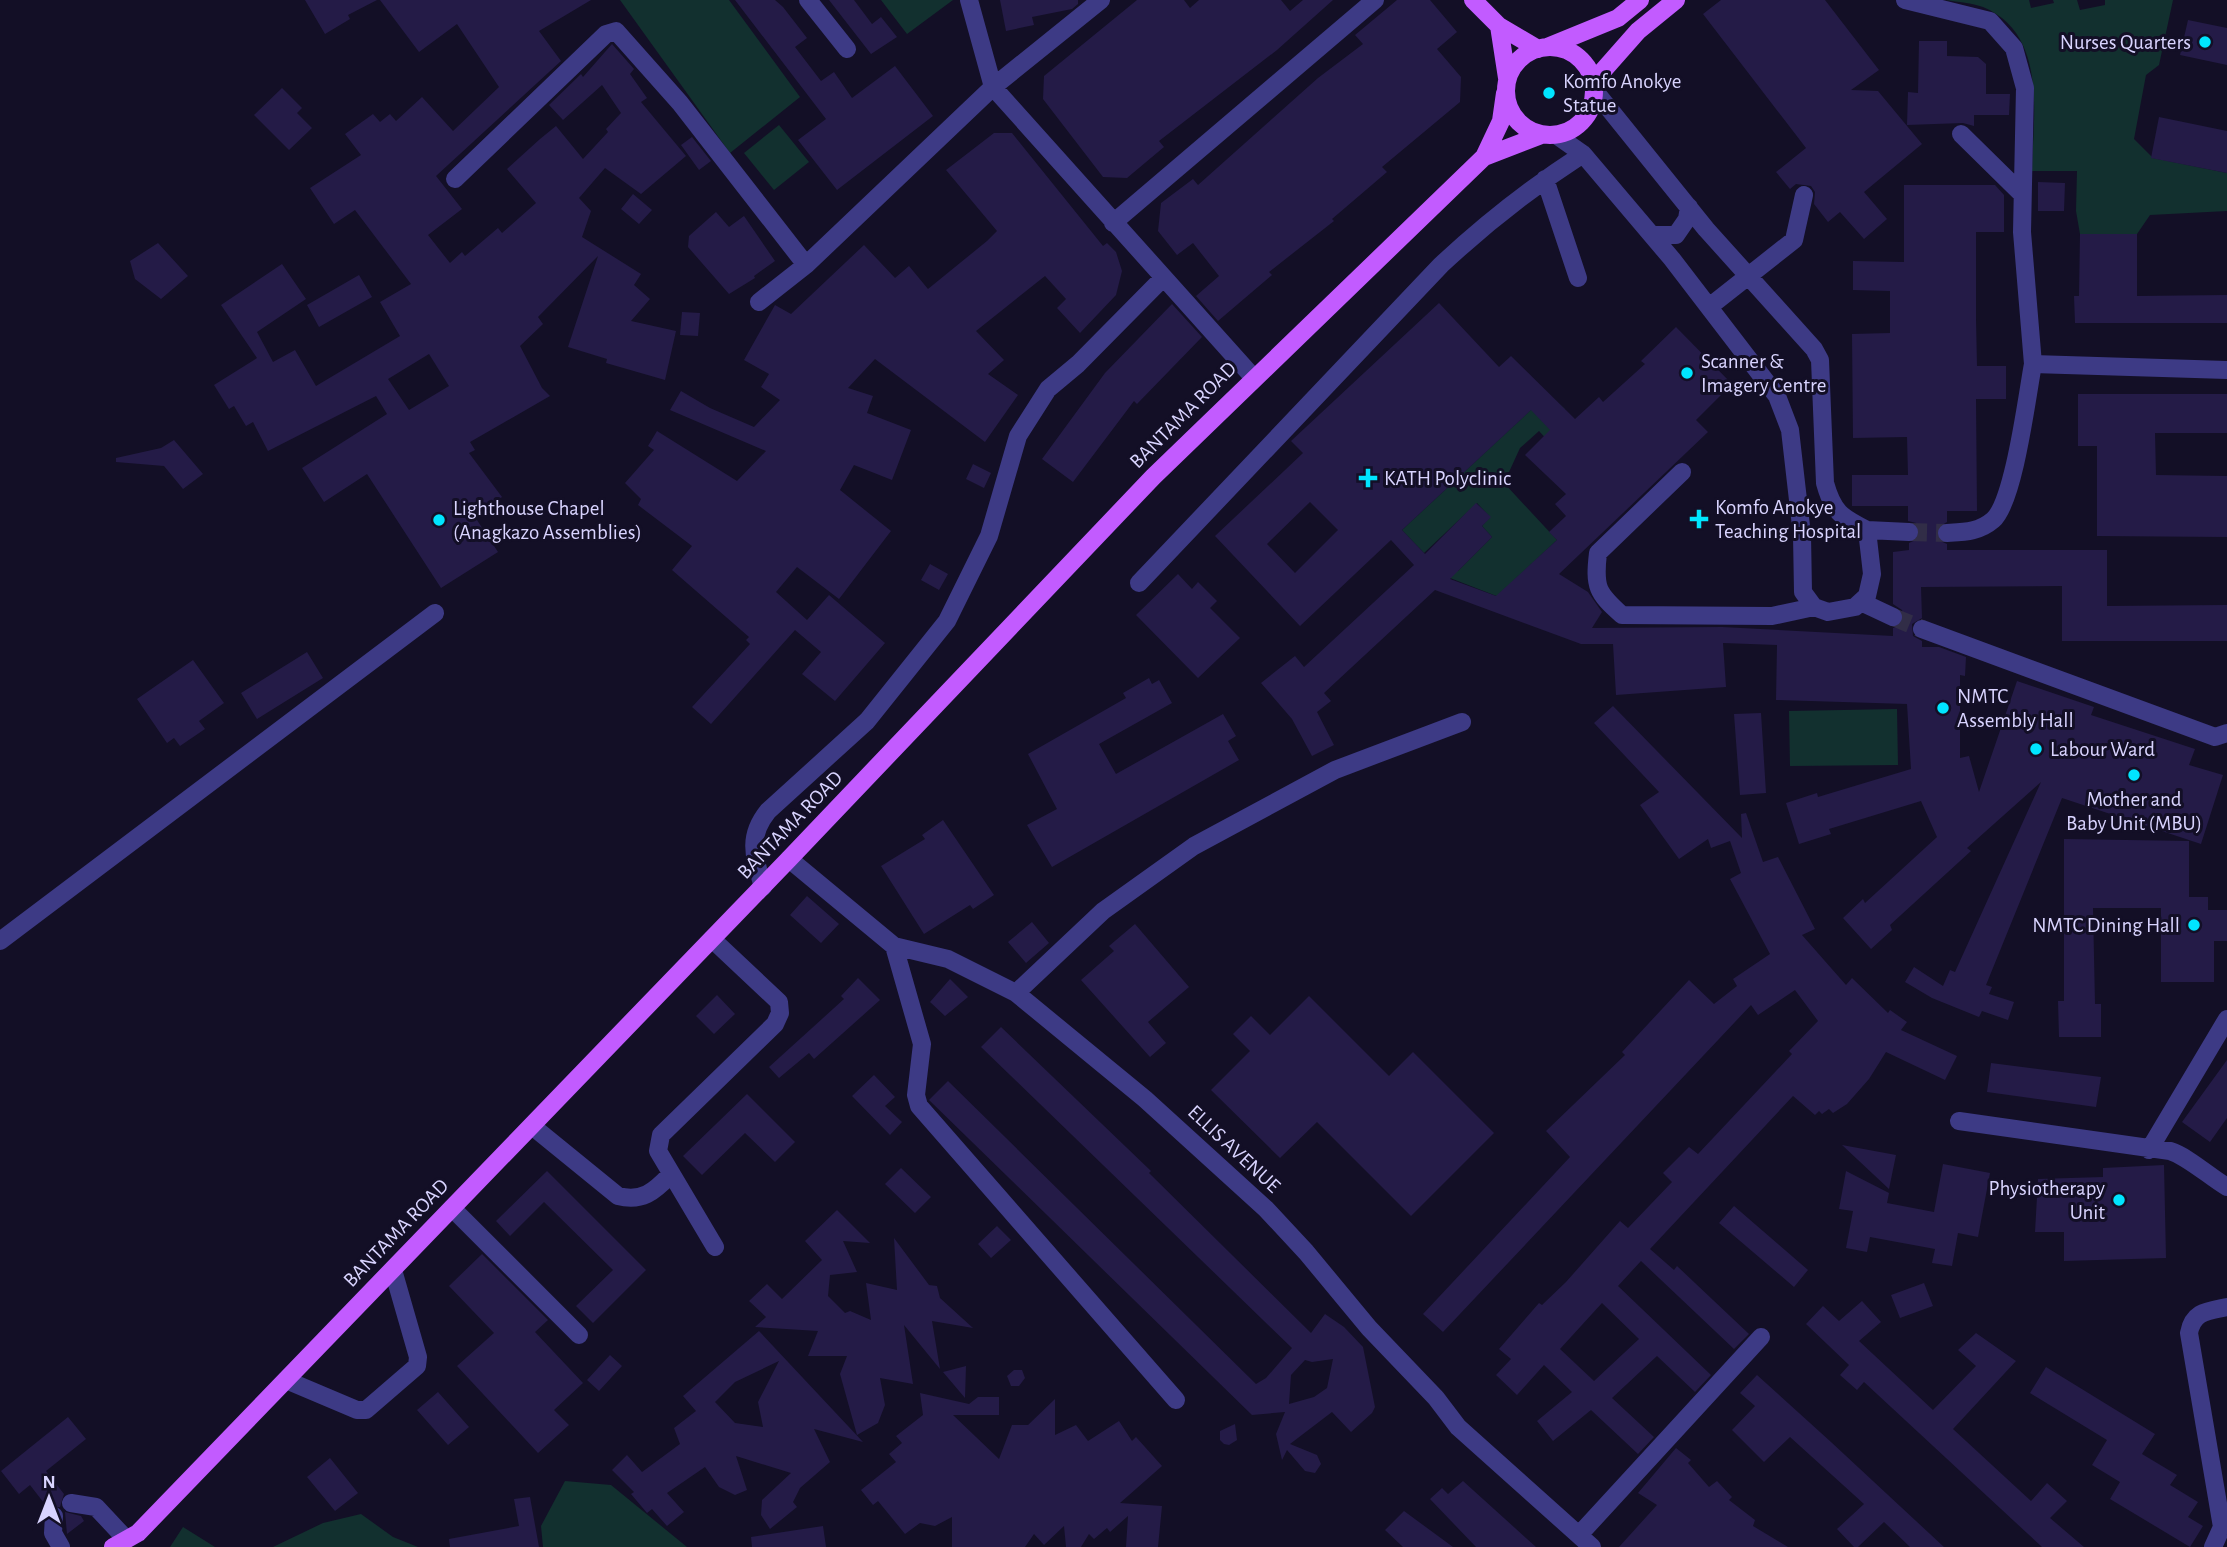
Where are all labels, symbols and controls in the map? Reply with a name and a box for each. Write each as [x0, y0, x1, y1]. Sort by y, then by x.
place label: Nurses Quarters [2060, 32, 2191, 53]
marker: Nurses Quarters [2197, 34, 2213, 50]
place label: Komfo Anokye Statue [1563, 71, 1681, 116]
marker: Komfo Anokye Statue [1541, 85, 1557, 101]
place label: Scanner & Imagery Centre [1701, 351, 1826, 396]
street label: BANTAMA ROAD [1126, 358, 1240, 472]
marker: Scanner & Imagery Centre [1679, 365, 1695, 381]
marker: KATH Polyclinic [1358, 468, 1378, 488]
place label: KATH Polyclinic [1384, 468, 1511, 489]
place label: Komfo Anokye Teaching Hospital [1715, 497, 1861, 542]
place label: Lighthouse Chapel (Anagkazo Assemblies) [453, 498, 642, 543]
marker: Komfo Anokye Teaching Hospital [1689, 509, 1709, 529]
marker: Lighthouse Chapel (Anagkazo Assemblies) [431, 512, 447, 528]
place label: NMTC Assembly Hall [1957, 686, 2074, 731]
marker: NMTC Assembly Hall [1935, 700, 1951, 716]
place label: Labour Ward [2050, 739, 2155, 760]
marker: Labour Ward [2028, 741, 2044, 757]
street label: BANTAMA ROAD [733, 767, 847, 883]
marker: Mother and Baby Unit (MBU) [2126, 767, 2142, 783]
place label: Mother and Baby Unit (MBU) [2066, 789, 2202, 834]
place label: NMTC Dining Hall [2032, 915, 2180, 936]
marker: NMTC Dining Hall [2186, 917, 2202, 933]
street label: ELLIS AVENUE [1184, 1101, 1284, 1197]
street label: BANTAMA ROAD [339, 1175, 453, 1291]
place label: Physiotherapy Unit [1988, 1178, 2105, 1223]
marker: Physiotherapy Unit [2111, 1192, 2127, 1208]
north arrow [14, 1463, 84, 1533]
text: N [42, 1473, 56, 1492]

